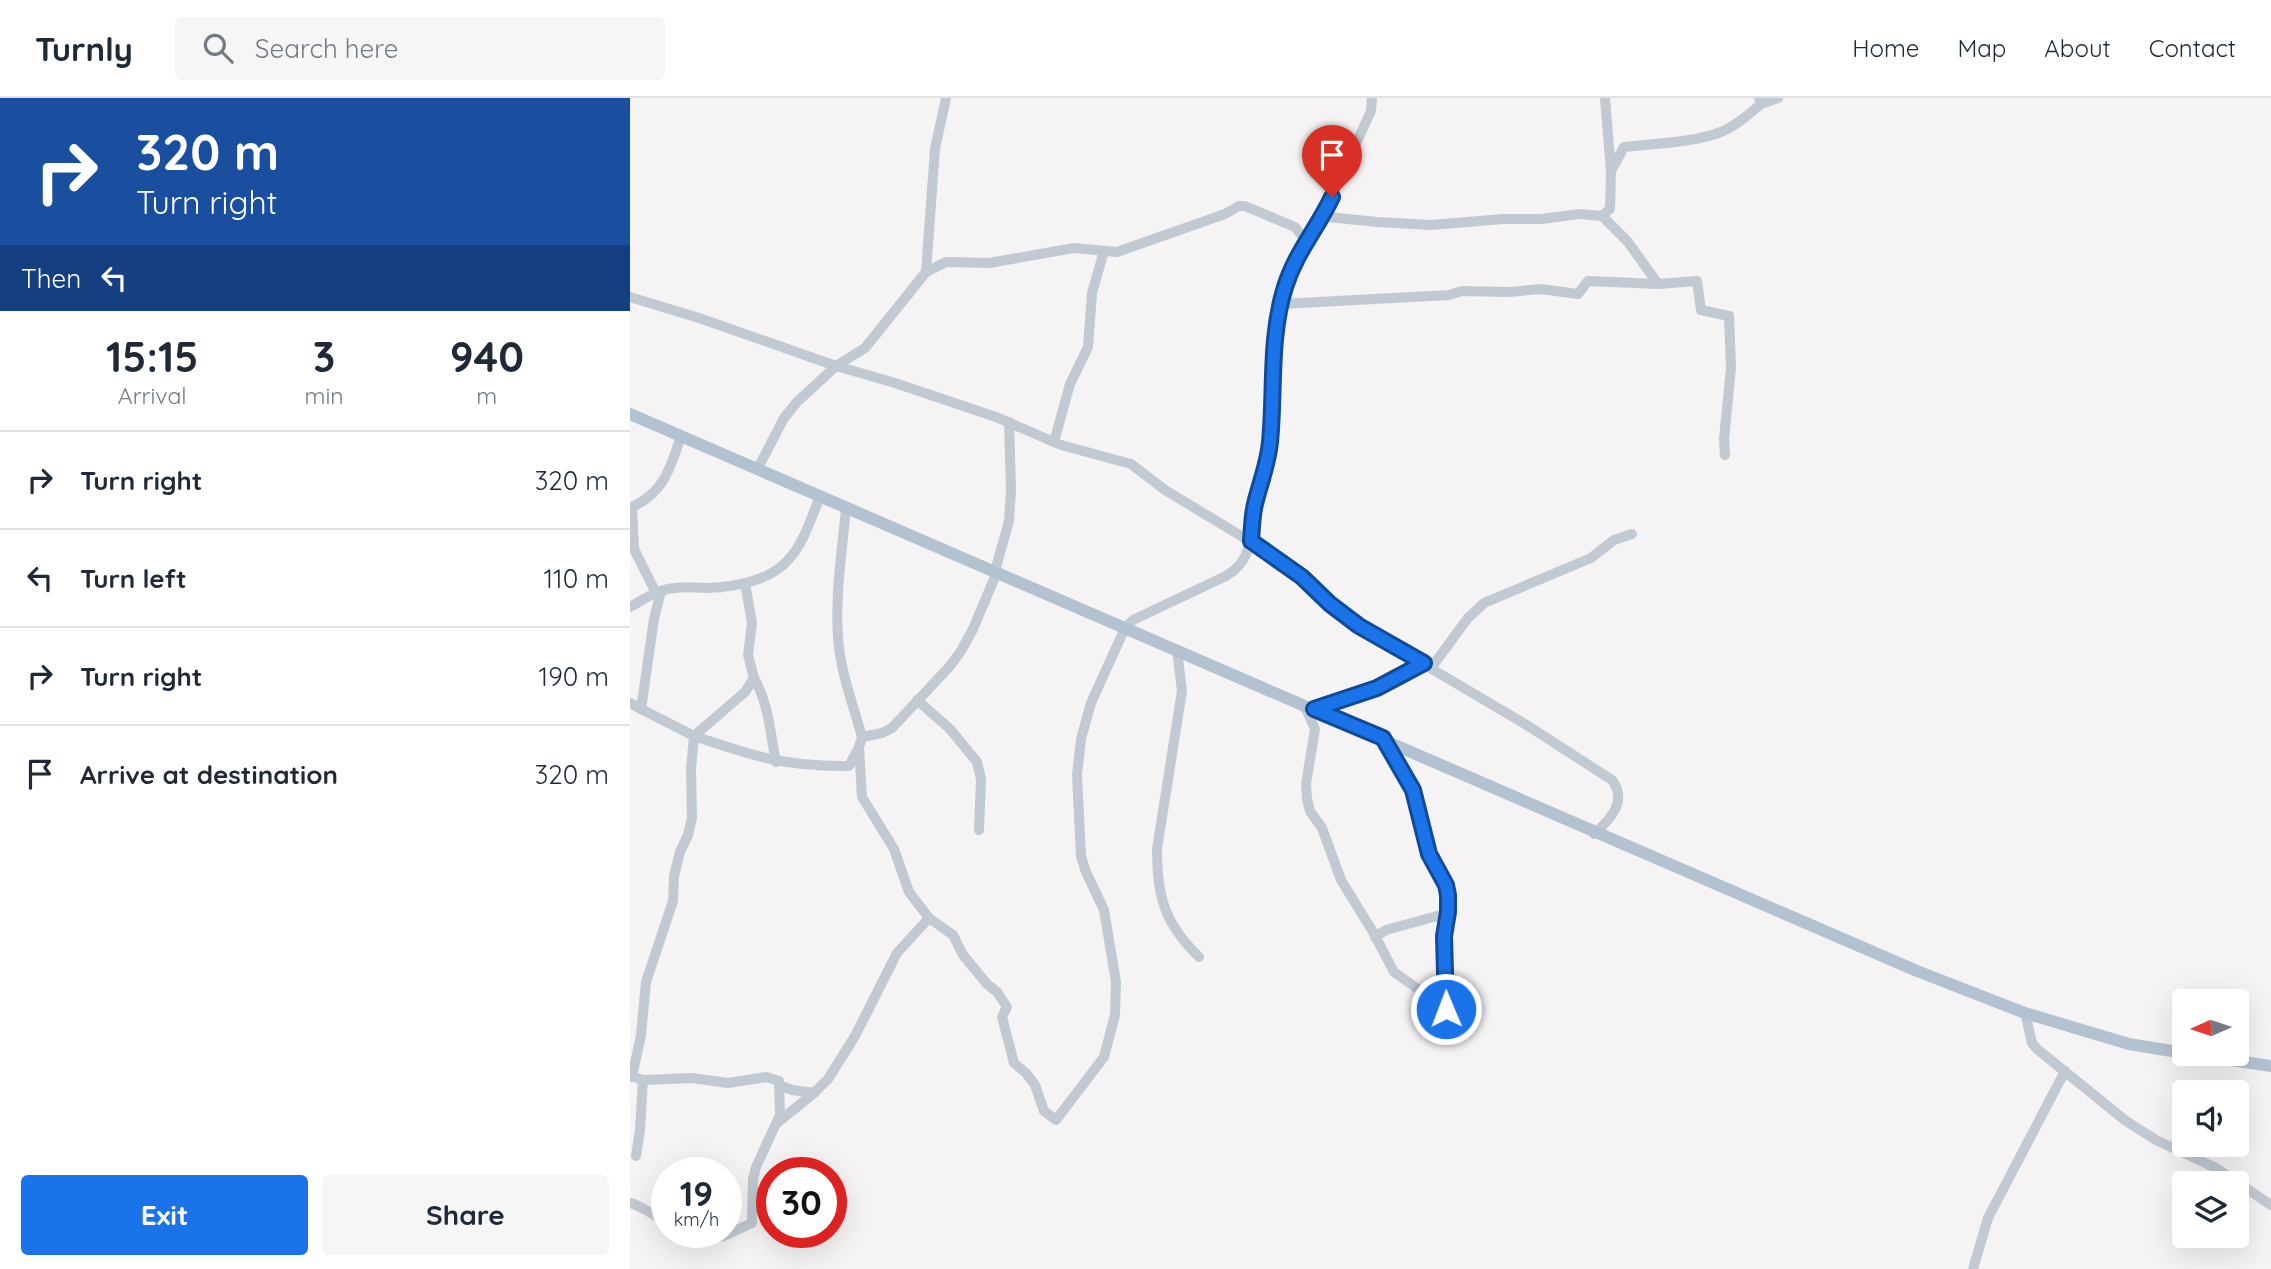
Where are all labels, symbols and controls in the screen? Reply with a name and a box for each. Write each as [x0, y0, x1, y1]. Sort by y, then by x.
search box [175, 17, 665, 80]
text: Turnly [35, 28, 133, 69]
icon: search [199, 29, 237, 67]
text: Search here [255, 32, 398, 65]
text: Home [1852, 33, 1919, 63]
text: Map [1957, 33, 2006, 63]
text: About [2044, 33, 2111, 63]
text: Contact [2149, 33, 2236, 63]
text: 320 m [136, 121, 279, 182]
pin [1302, 125, 1362, 197]
icon: right [21, 126, 112, 217]
icon: arrive [1313, 136, 1351, 174]
text: Turn right [136, 182, 277, 222]
icon: left [95, 259, 133, 297]
text: Then [21, 262, 81, 295]
text: 15:15 [106, 330, 199, 383]
text: 3 [313, 330, 335, 383]
text: 940 [450, 330, 524, 383]
text: Arrival [118, 381, 187, 410]
text: min [304, 381, 344, 410]
text: m [476, 381, 497, 410]
icon: right [21, 461, 59, 499]
text: Turn right [80, 464, 202, 497]
text: 320 m [535, 464, 609, 497]
icon: left [21, 559, 59, 597]
text: Turn left [80, 562, 187, 595]
text: 110 m [543, 562, 609, 595]
icon: right [21, 657, 59, 695]
text: Turn right [80, 660, 202, 693]
text: 190 m [539, 660, 609, 693]
icon: arrive [21, 755, 59, 793]
text: Arrive at destination [80, 758, 338, 791]
text: 320 m [535, 758, 609, 791]
position arrow [1409, 972, 1483, 1046]
north arrow [2172, 989, 2249, 1066]
map controls [2172, 989, 2249, 1248]
button: sound [2172, 1080, 2249, 1157]
speed limit sign: 30 [756, 1157, 847, 1248]
text: 19 [680, 1171, 713, 1215]
button: layers [2172, 1171, 2249, 1248]
button: Exit [21, 1175, 308, 1255]
button: Share [322, 1175, 609, 1255]
text: km/h [674, 1208, 719, 1231]

